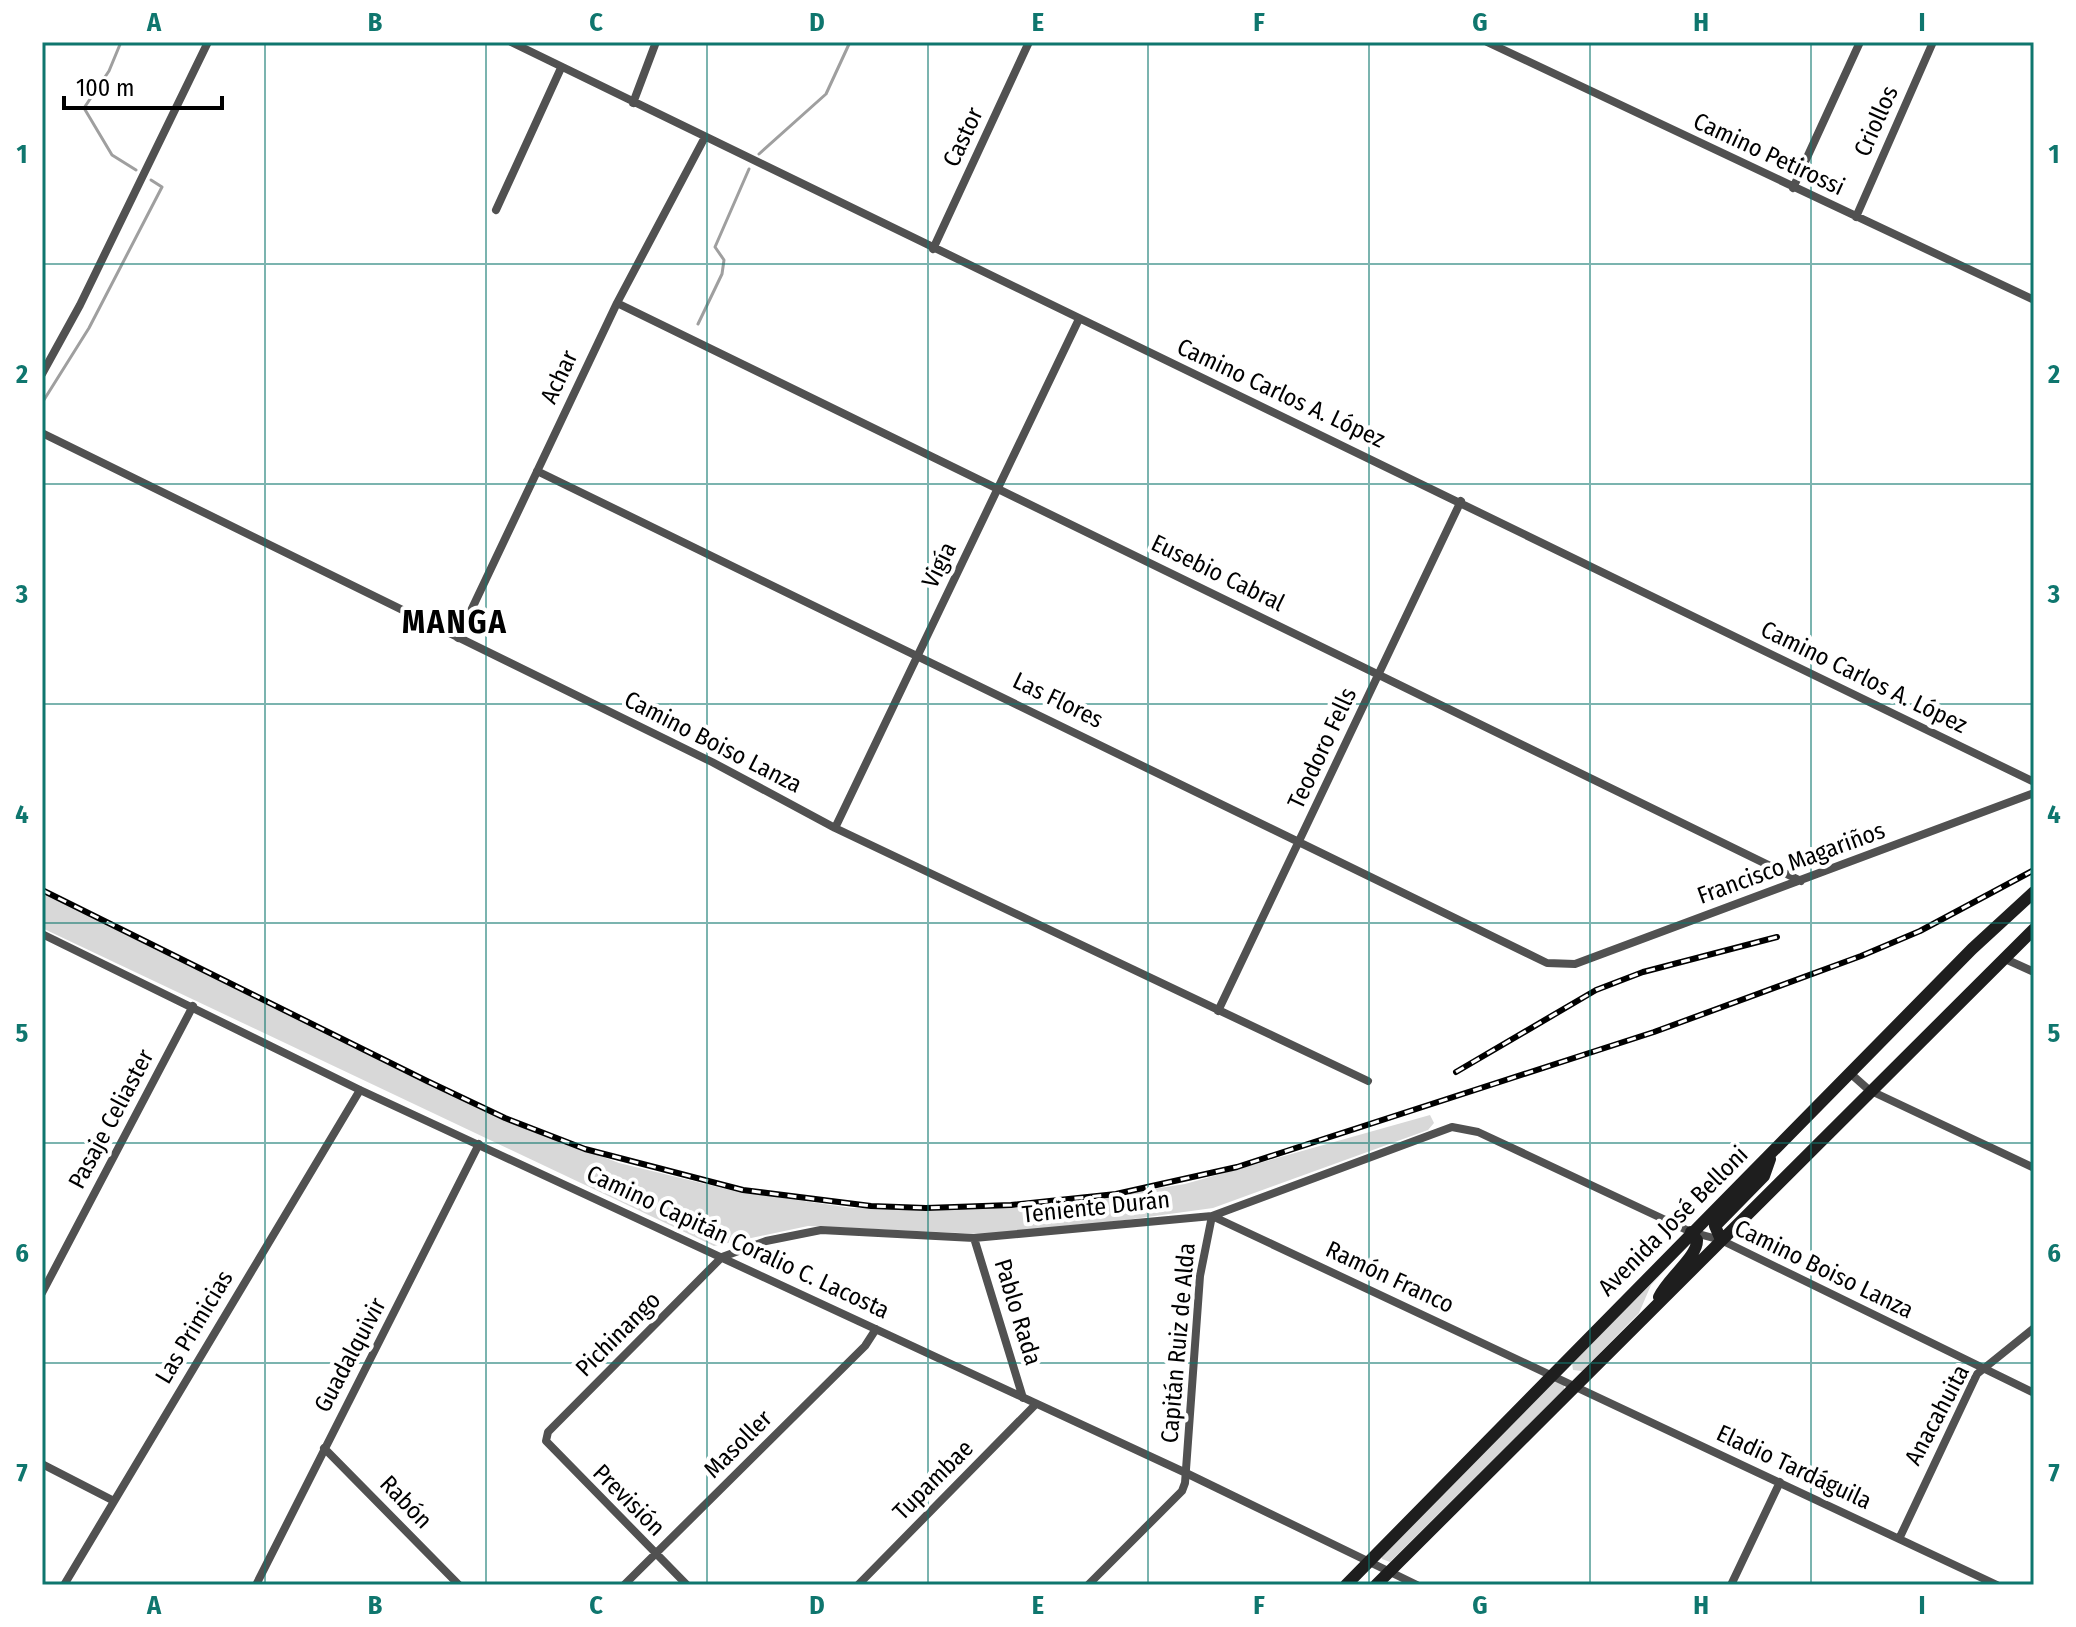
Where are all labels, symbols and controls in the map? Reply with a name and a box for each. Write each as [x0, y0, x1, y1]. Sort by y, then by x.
text: A [146, 7, 162, 38]
text: B [368, 7, 383, 38]
text: C [589, 7, 603, 38]
text: D [809, 7, 825, 38]
text: E [1032, 7, 1044, 38]
text: F [1253, 7, 1265, 38]
text: G [1472, 7, 1488, 38]
text: H [1693, 7, 1709, 38]
text: I [1919, 7, 1926, 38]
scale bar [64, 60, 222, 110]
text: 100 m [76, 74, 134, 102]
street label: Criollos [1848, 81, 1904, 161]
street label: Castor [937, 102, 989, 171]
street label: Camino Petirossi [1689, 107, 1849, 201]
text: 1 [17, 139, 28, 170]
text: 1 [2049, 139, 2060, 170]
street label: Camino Carlos A. López [1173, 333, 1389, 453]
street label: Achar [535, 345, 584, 408]
text: 2 [15, 359, 28, 390]
text: 2 [2047, 359, 2060, 390]
street label: Eusebio Cabral [1147, 529, 1289, 617]
street label: Vigía [916, 538, 962, 592]
text: 3 [15, 579, 28, 610]
text: 3 [2047, 579, 2060, 610]
district label: MANGA [402, 603, 508, 641]
street label: Camino Carlos A. López [1756, 615, 1972, 739]
street label: Las Flores [1008, 666, 1108, 734]
street label: Teodoro Fells [1282, 683, 1362, 813]
street label: Camino Boiso Lanza [620, 685, 806, 799]
text: 4 [15, 799, 29, 830]
text: 4 [2047, 799, 2061, 830]
street label: Francisco Magariños [1693, 816, 1889, 910]
text: 5 [16, 1018, 29, 1049]
text: 5 [2048, 1018, 2061, 1049]
street label: Pasaje Celiaster [63, 1044, 160, 1193]
street label: Avenida José Belloni [1592, 1140, 1754, 1302]
street label: Camino Capitán Coralio C. Lacosta [582, 1159, 894, 1325]
street label: Teniente Durán [1021, 1185, 1171, 1229]
street label: Camino Boiso Lanza [1730, 1214, 1918, 1324]
street label: Ramón Franco [1321, 1235, 1459, 1319]
text: 6 [15, 1238, 29, 1269]
text: 6 [2047, 1238, 2061, 1269]
street label: Capitán Ruiz de Alda [1155, 1242, 1201, 1444]
street label: Pablo Rada [989, 1256, 1047, 1368]
street label: Las Primicias [149, 1265, 239, 1389]
street label: Pichinango [570, 1286, 666, 1382]
street label: Guadalquivir [308, 1293, 392, 1417]
street label: Anacahuita [1899, 1360, 1975, 1470]
street label: Masoller [698, 1404, 778, 1484]
street label: Eladio Tardáguila [1712, 1419, 1876, 1515]
street label: Tupambae [887, 1434, 979, 1526]
text: 7 [16, 1458, 28, 1489]
street label: Previsión [587, 1458, 671, 1542]
text: 7 [2048, 1458, 2060, 1489]
street label: Rabón [374, 1470, 438, 1534]
text: A [146, 1590, 162, 1621]
text: B [368, 1590, 383, 1621]
text: C [589, 1590, 603, 1621]
text: D [809, 1590, 825, 1621]
text: E [1032, 1590, 1044, 1621]
text: F [1253, 1590, 1265, 1621]
text: G [1472, 1590, 1488, 1621]
text: H [1693, 1590, 1709, 1621]
text: I [1919, 1590, 1926, 1621]

